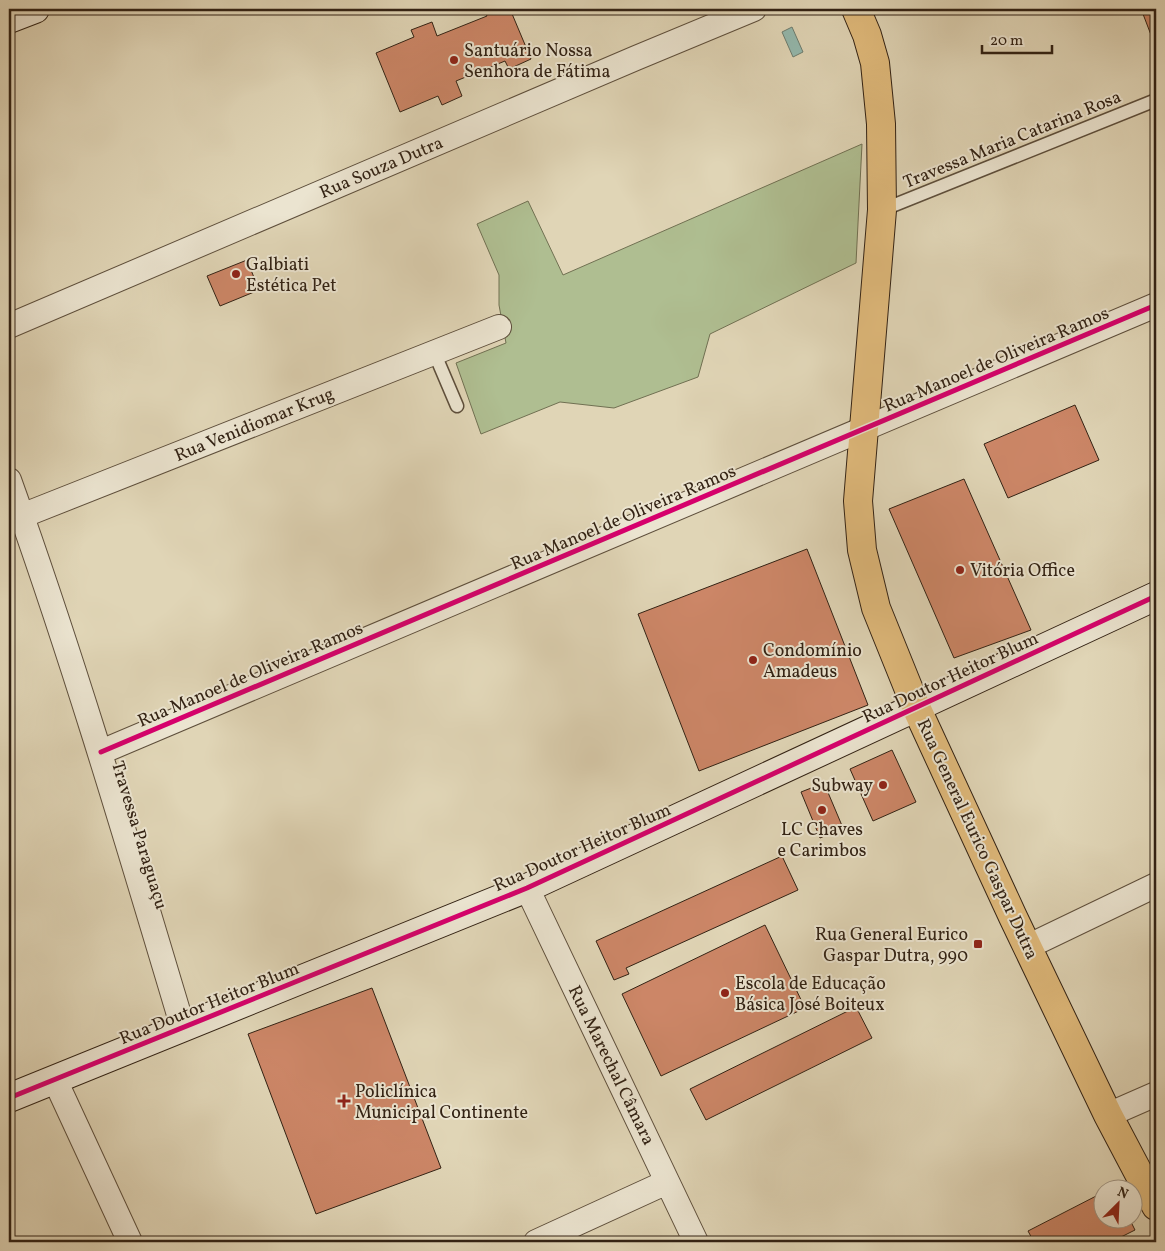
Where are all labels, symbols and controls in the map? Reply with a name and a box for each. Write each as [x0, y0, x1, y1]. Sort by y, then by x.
scale bar [982, 22, 1052, 54]
text: 20 m [990, 31, 1023, 52]
place label: Santuário Nossa Senhora de Fátima [464, 39, 610, 85]
marker: Santuário Nossa Senhora de Fátima [448, 54, 460, 66]
street label: Travessa Maria Catarina Rosa [900, 85, 1125, 196]
street label: Rua Souza Dutra [316, 131, 447, 206]
place label: Galbiati Estética Pet [246, 253, 337, 299]
marker: Galbiati Estética Pet [230, 268, 242, 280]
street label: Rua Manoel de Oliveira Ramos [880, 301, 1113, 419]
street label: Rua Venidiomar Krug [171, 382, 338, 469]
street label: Rua Manoel de Oliveira Ramos [507, 459, 740, 577]
place label: Vitória Office [970, 559, 1075, 584]
marker: Vitória Office [954, 564, 966, 576]
street label: Rua Manoel de Oliveira Ramos [134, 616, 367, 734]
street label: Rua Doutor Heitor Blum [858, 626, 1043, 730]
place label: Condomínio Amadeus [763, 639, 862, 685]
marker: Condomínio Amadeus [747, 654, 759, 666]
street label: Rua General Eurico Gaspar Dutra [910, 715, 1044, 964]
street label: Travessa Paraguaçu [104, 758, 173, 913]
place label: Subway [811, 774, 873, 799]
marker: Subway [877, 779, 889, 791]
street label: Rua Doutor Heitor Blum [490, 798, 675, 899]
marker: LC Chaves e Carimbos [816, 804, 828, 816]
place label: LC Chaves e Carimbos [778, 818, 866, 864]
place label: Rua General Eurico Gaspar Dutra, 990 [815, 923, 968, 969]
marker: Rua General Eurico Gaspar Dutra, 990 [972, 938, 984, 950]
street label: Rua Doutor Heitor Blum [116, 957, 303, 1052]
place label: Escola de Educação Básica José Boiteux [735, 972, 886, 1018]
street label: Rua Marechal Câmara [561, 981, 660, 1150]
marker: Escola de Educação Básica José Boiteux [719, 987, 731, 999]
place label: Policlínica Municipal Continente [355, 1080, 528, 1126]
marker: Policlínica Municipal Continente [337, 1094, 351, 1108]
north arrow [1092, 1178, 1142, 1228]
text: N [1114, 1183, 1131, 1204]

